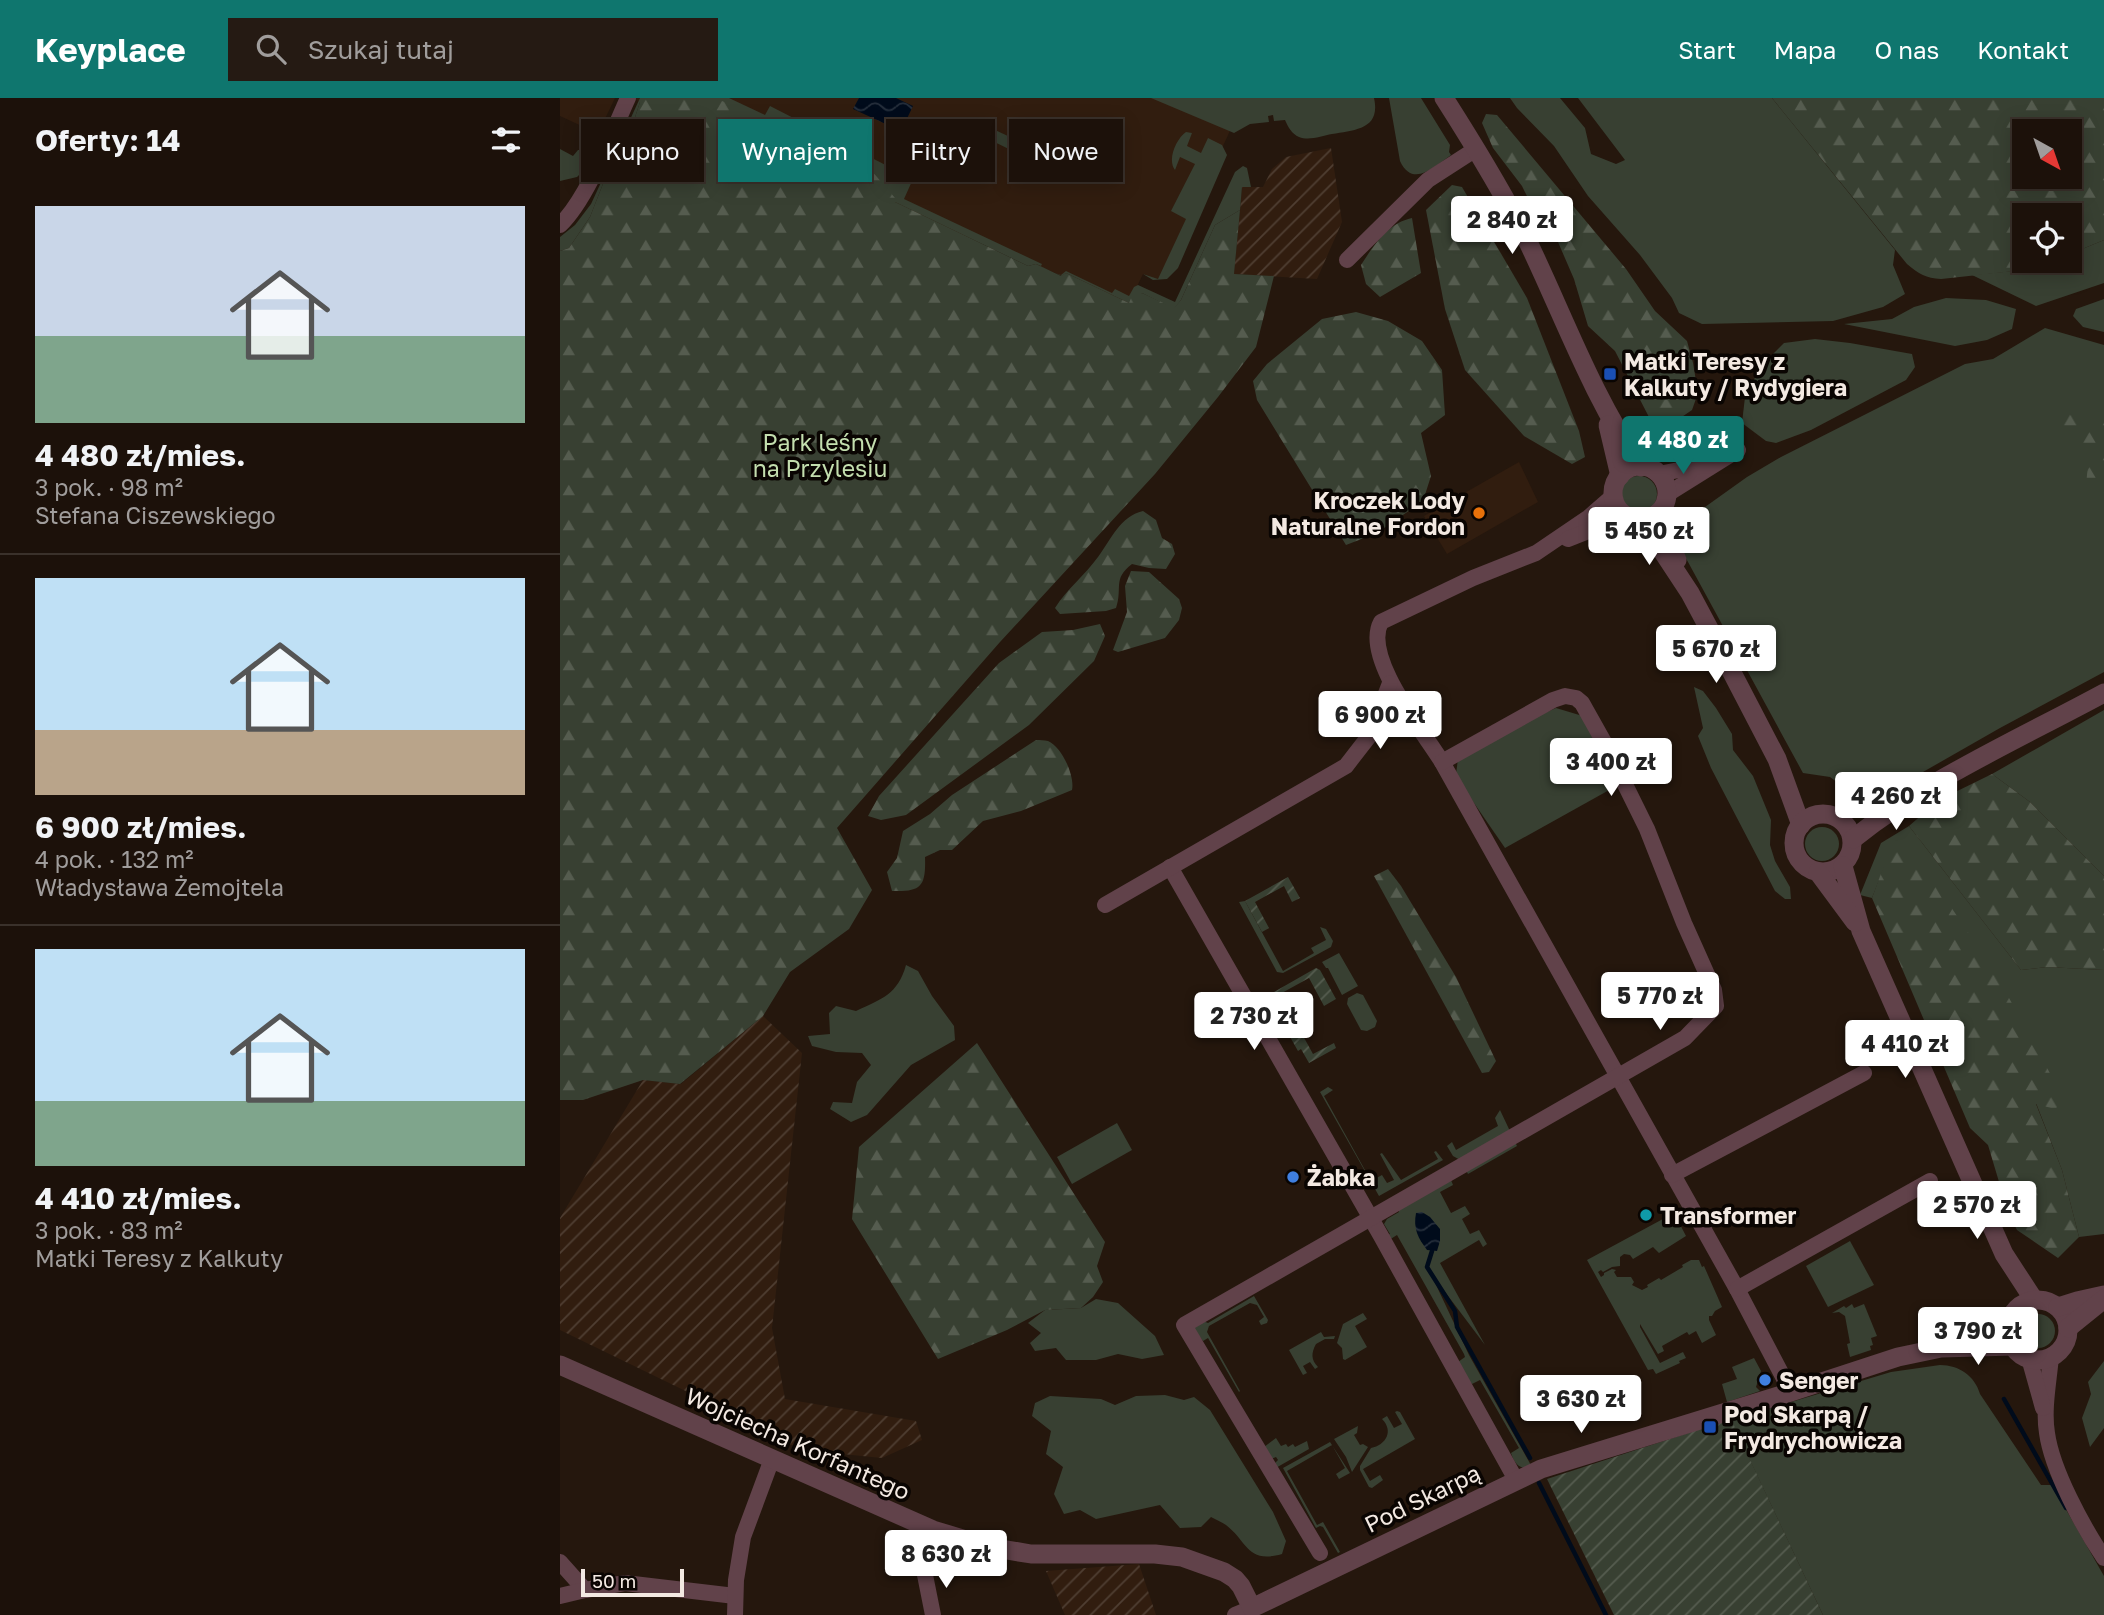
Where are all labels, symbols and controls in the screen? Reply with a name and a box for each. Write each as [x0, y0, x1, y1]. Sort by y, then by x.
search box [228, 18, 718, 81]
text: Keyplace [35, 30, 186, 69]
icon: search [252, 30, 290, 68]
text: Szukaj tutaj [308, 34, 454, 65]
text: Start [1678, 35, 1736, 64]
text: Mapa [1774, 35, 1836, 64]
text: O nas [1874, 35, 1939, 64]
text: Kontakt [1977, 35, 2069, 64]
chip: Kupno [581, 119, 704, 182]
chip: Wynajem [718, 119, 872, 182]
chip: Filtry [886, 119, 995, 182]
chip: Nowe [1009, 119, 1123, 182]
north arrow [2012, 119, 2082, 189]
map controls [2012, 119, 2082, 273]
icon: filters [487, 121, 525, 159]
text: Oferty: 14 [35, 122, 181, 158]
pin: 2 840 zł [1440, 197, 1584, 256]
button: locate [2012, 203, 2082, 273]
text: 2 840 zł [1467, 205, 1557, 233]
icon: home [217, 252, 343, 378]
place label: Matki Teresy z Kalkuty / Rydygiera [1624, 347, 1847, 401]
marker: Matki Teresy z Kalkuty / Rydygiera [1602, 366, 1618, 382]
pin: 4 480 zł [1611, 416, 1755, 476]
text: 4 480 zł [1638, 425, 1728, 453]
park label: Park leśny na Przylesiu [753, 428, 887, 482]
text: 4 480 zł/mies. [35, 437, 246, 473]
text: 3 pok. · 98 m² [35, 473, 183, 501]
place label: Kroczek Lody Naturalne Fordon [1271, 486, 1465, 540]
text: Stefana Ciszewskiego [35, 501, 276, 529]
marker: Kroczek Lody Naturalne Fordon [1471, 505, 1487, 521]
pin: 5 450 zł [1577, 508, 1721, 567]
text: 5 450 zł [1604, 516, 1694, 544]
icon: home [217, 624, 343, 750]
pin: 5 670 zł [1644, 626, 1788, 685]
text: 5 670 zł [1672, 634, 1760, 662]
pin: 6 900 zł [1308, 692, 1452, 751]
text: 6 900 zł [1335, 700, 1425, 728]
pin: 3 400 zł [1539, 738, 1683, 798]
text: 3 400 zł [1566, 747, 1656, 775]
pin: 4 260 zł [1824, 772, 1968, 832]
text: 4 260 zł [1851, 781, 1941, 809]
text: 6 900 zł/mies. [35, 809, 247, 845]
text: 4 pok. · 132 m² [35, 845, 194, 873]
text: Władysława Żemojtela [35, 873, 284, 901]
pin: 5 770 zł [1588, 972, 1732, 1032]
text: 5 770 zł [1617, 981, 1703, 1009]
pin: 2 730 zł [1182, 992, 1326, 1052]
icon: home [217, 995, 343, 1121]
text: 2 730 zł [1210, 1001, 1298, 1029]
pin: 4 410 zł [1833, 1020, 1977, 1080]
text: 4 410 zł [1861, 1029, 1949, 1057]
place label: Żabka [1307, 1163, 1375, 1191]
marker: Żabka [1285, 1169, 1301, 1185]
text: 4 410 zł/mies. [35, 1180, 242, 1216]
pin: 2 570 zł [1905, 1182, 2049, 1241]
text: 2 570 zł [1933, 1190, 2021, 1218]
place label: Transformer [1660, 1201, 1797, 1229]
marker: Transformer [1638, 1207, 1654, 1223]
text: 3 pok. · 83 m² [35, 1216, 183, 1244]
text: Matki Teresy z Kalkuty [35, 1244, 283, 1272]
pin: 3 790 zł [1906, 1308, 2050, 1367]
text: 3 790 zł [1934, 1316, 2022, 1344]
place label: Senger [1779, 1366, 1859, 1394]
marker: Senger [1757, 1372, 1773, 1388]
pin: 3 630 zł [1509, 1376, 1653, 1435]
street label: Wojciecha Korfantego [682, 1381, 914, 1505]
text: 3 630 zł [1536, 1384, 1626, 1412]
place label: Pod Skarpą / Frydrychowicza [1724, 1400, 1902, 1454]
marker: Pod Skarpą / Frydrychowicza [1702, 1419, 1718, 1435]
street label: Pod Skarpą [1360, 1458, 1484, 1538]
pin: 8 630 zł [874, 1530, 1018, 1590]
text: 8 630 zł [901, 1539, 991, 1567]
scale bar [581, 1566, 684, 1598]
text: 50 m [592, 1569, 636, 1592]

